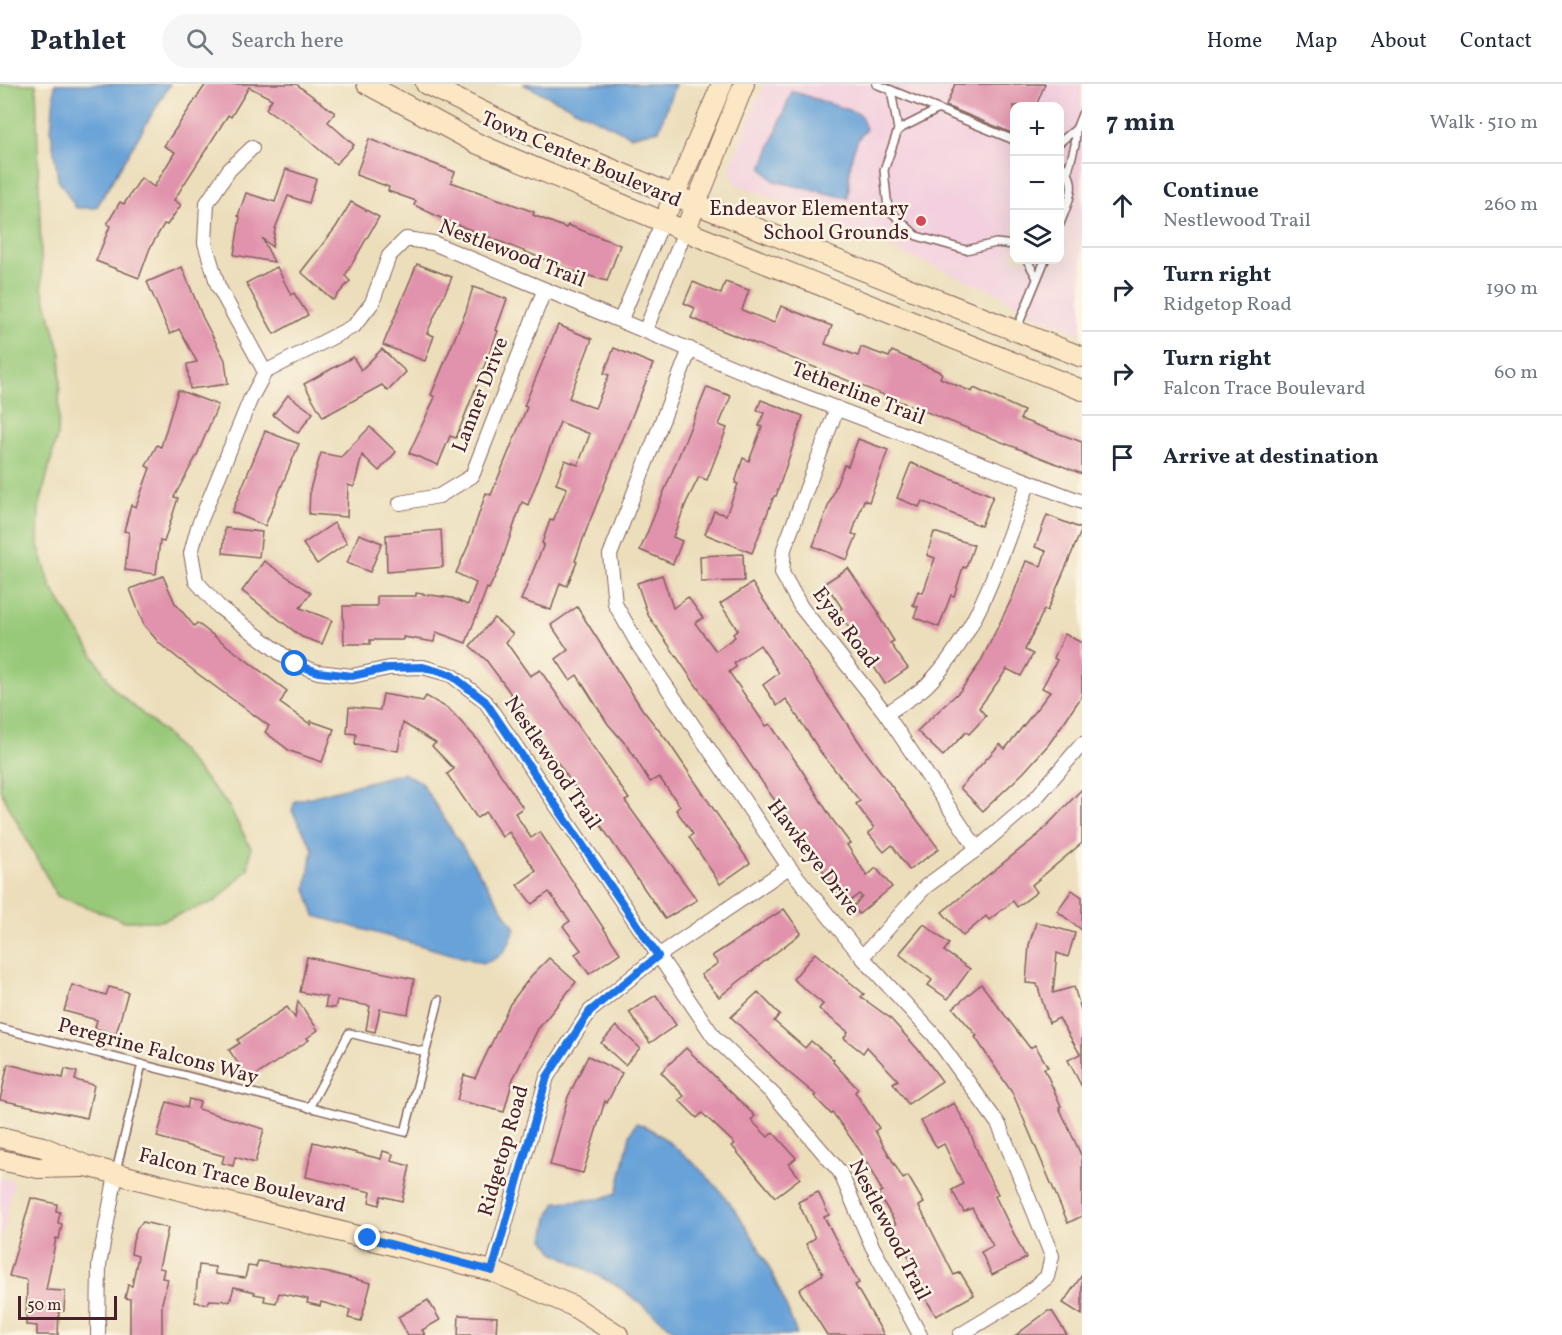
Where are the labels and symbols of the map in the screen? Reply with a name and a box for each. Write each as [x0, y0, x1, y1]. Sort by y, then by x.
street label: Town Center Boulevard [476, 105, 686, 215]
place label: Endeavor Elementary School Grounds [709, 195, 910, 248]
street label: Nestlewood Trail [434, 213, 590, 295]
marker: Endeavor Elementary School Grounds [914, 214, 928, 228]
street label: Lanner Drive [446, 333, 516, 457]
street label: Tetherline Trail [787, 355, 929, 433]
street label: Eyas Road [805, 581, 885, 675]
route start [281, 650, 307, 676]
street label: Nestlewood Trail [497, 691, 607, 835]
street label: Hawkeye Drive [759, 794, 867, 922]
street label: Peregrine Falcons Way [54, 1011, 262, 1093]
street label: Ridgetop Road [471, 1082, 537, 1220]
street label: Falcon Trace Boulevard [135, 1141, 349, 1221]
street label: Nestlewood Trail [841, 1154, 937, 1306]
route end [354, 1224, 380, 1250]
scale bar [18, 1293, 117, 1320]

